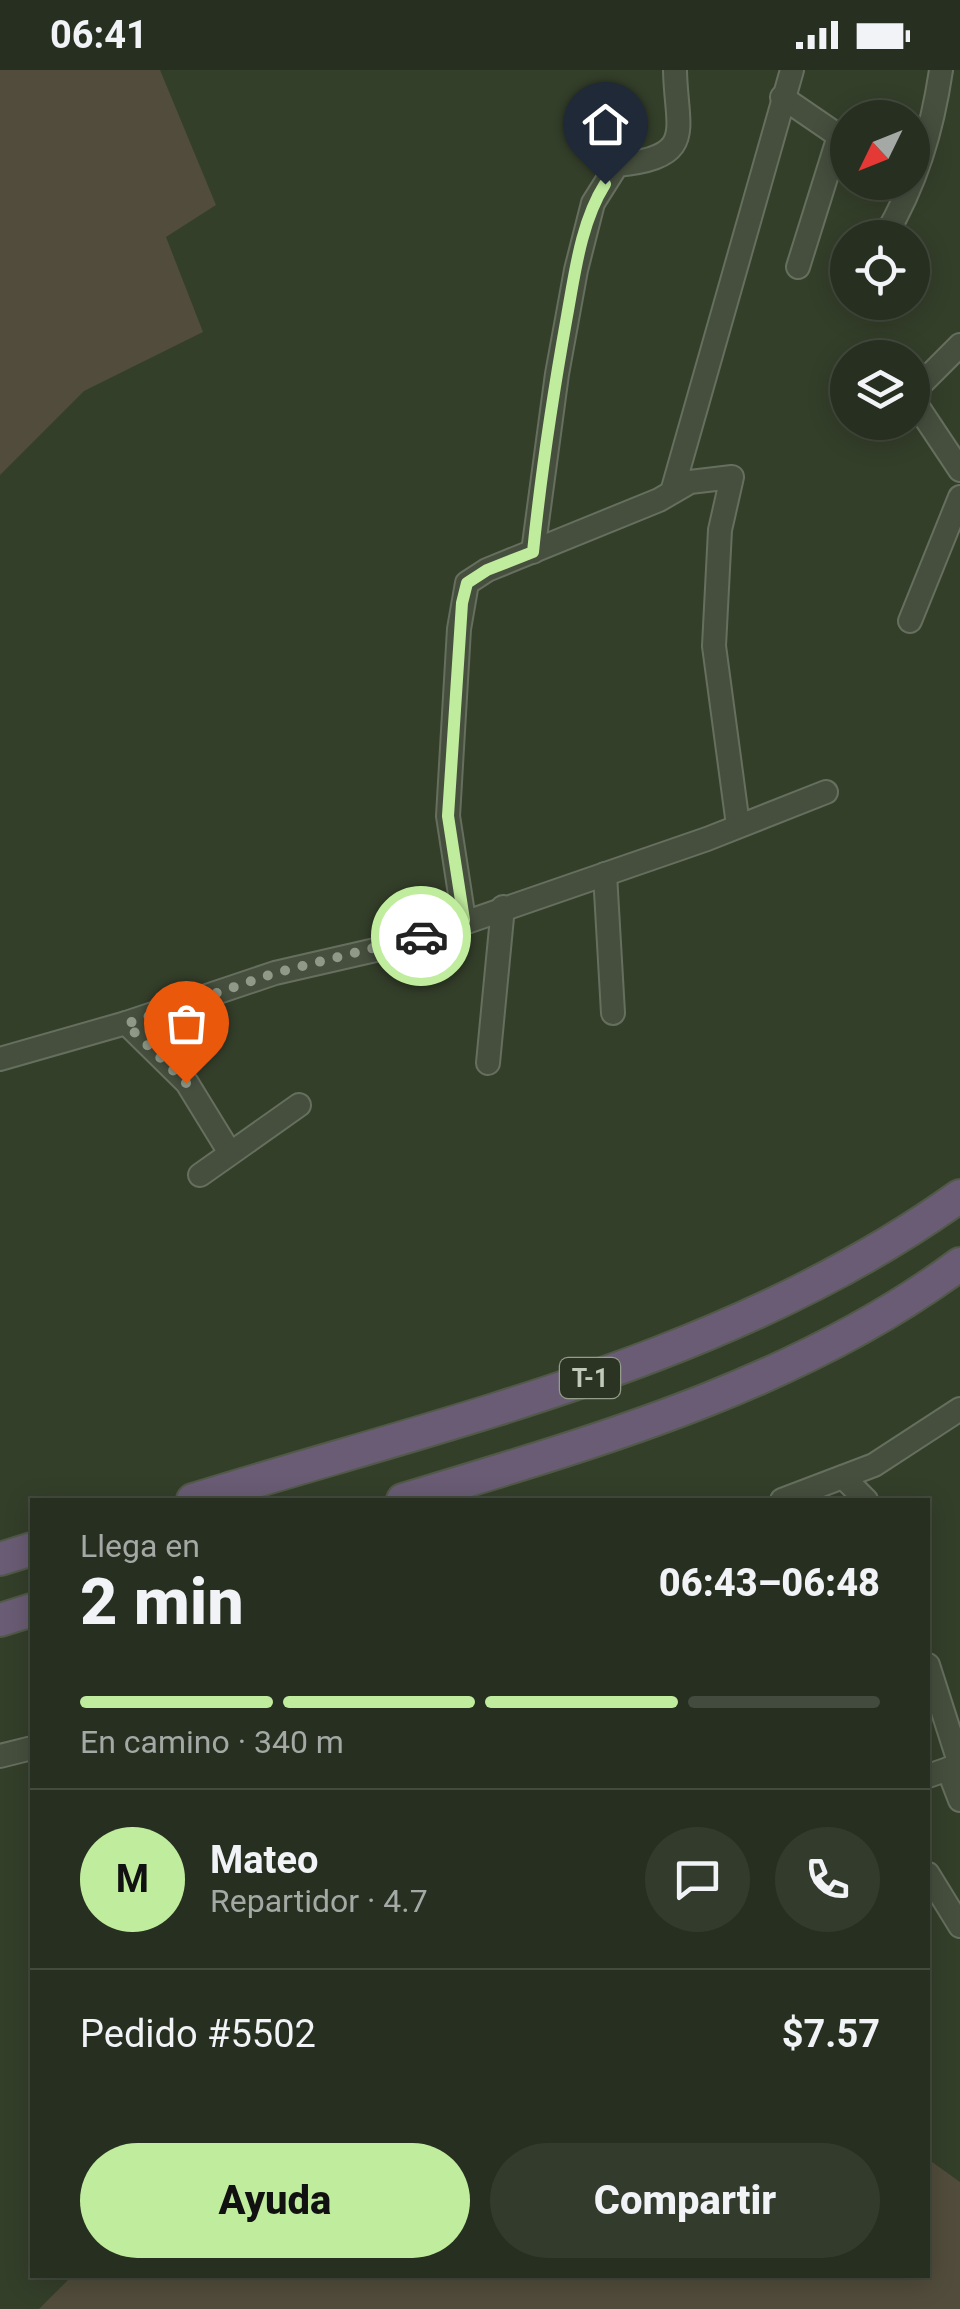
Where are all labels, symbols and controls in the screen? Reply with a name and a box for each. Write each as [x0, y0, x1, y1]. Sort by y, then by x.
text: 06:41 [50, 13, 148, 57]
pin [563, 82, 648, 185]
icon: home [578, 97, 633, 152]
north arrow [830, 100, 930, 200]
map controls [830, 100, 930, 440]
button: locate [830, 220, 930, 320]
button: layers [830, 340, 930, 440]
courier [371, 886, 471, 986]
icon: car [394, 909, 449, 964]
pin [144, 981, 229, 1084]
icon: bag [159, 996, 214, 1051]
road number: T-1 [560, 1358, 620, 1398]
text: Llega en [80, 1527, 200, 1565]
text: 06:43–06:48 [659, 1561, 880, 1605]
text: 2 min [80, 1564, 244, 1640]
text: En camino · 340 m [80, 1723, 344, 1761]
button: chat [645, 1827, 750, 1932]
button: phone [775, 1827, 880, 1932]
text: Mateo [210, 1838, 318, 1882]
text: M [116, 1857, 149, 1901]
text: Repartidor · 4.7 [210, 1882, 428, 1920]
text: Pedido #5502 [80, 2012, 316, 2056]
text: $7.57 [782, 2012, 880, 2056]
button: Ayuda [80, 2143, 470, 2258]
button: Compartir [490, 2143, 880, 2258]

